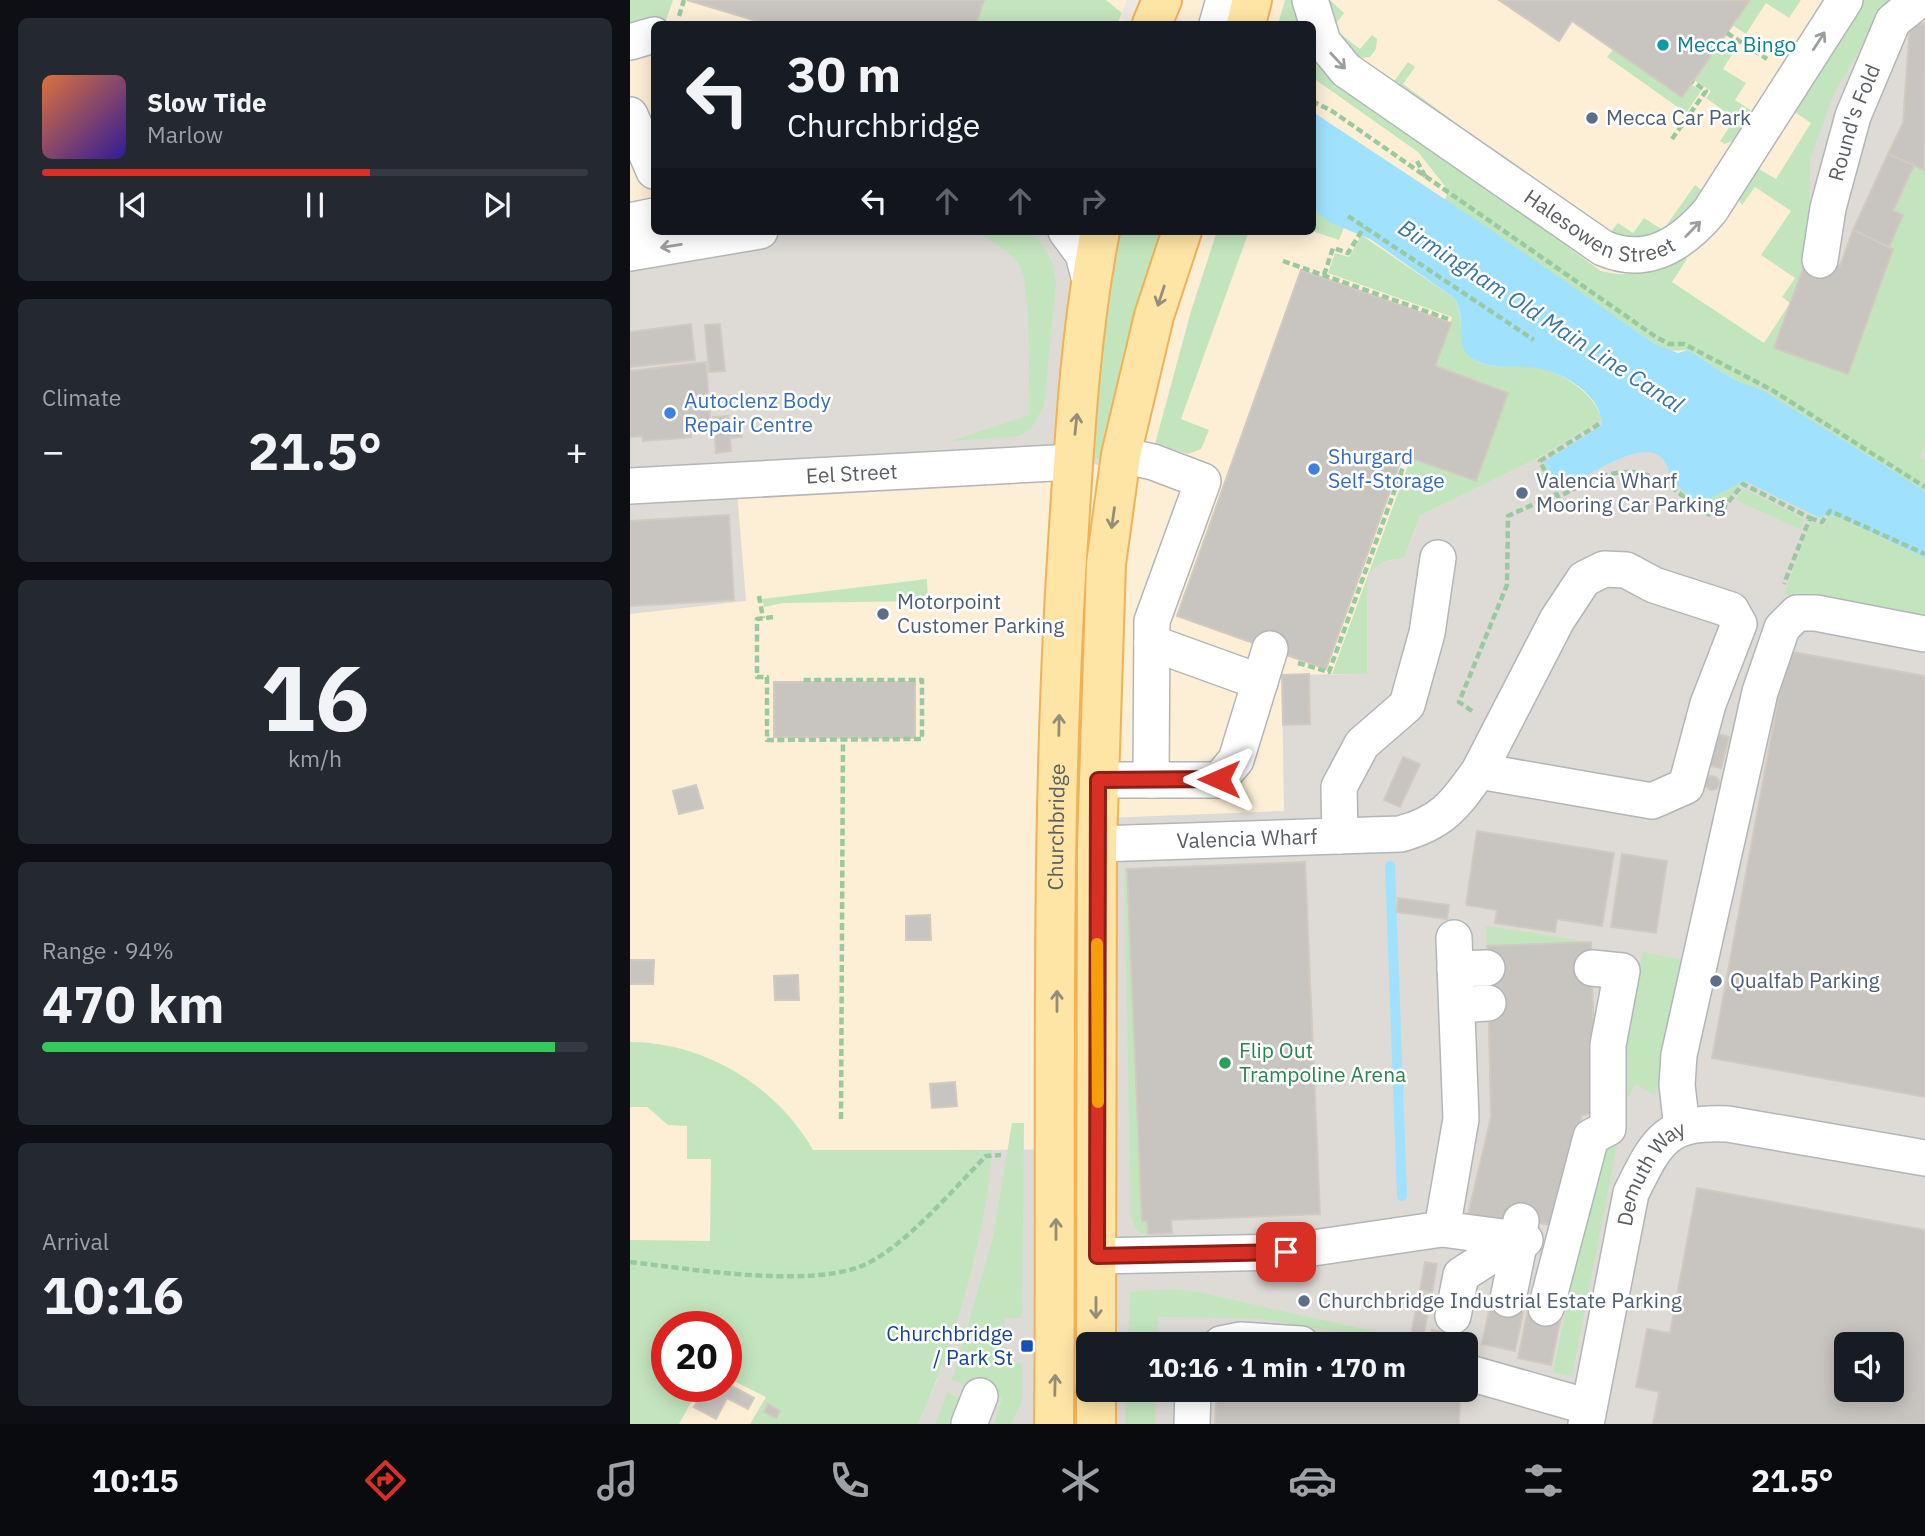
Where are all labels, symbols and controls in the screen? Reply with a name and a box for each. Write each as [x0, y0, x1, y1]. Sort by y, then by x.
place label: Mecca Bingo [1677, 30, 1796, 58]
one-way arrow [1813, 31, 1827, 51]
marker: Mecca Bingo [1655, 37, 1671, 53]
text: 30 m [787, 42, 901, 105]
icon: left [672, 49, 763, 140]
one-way arrow [1330, 52, 1346, 70]
street label: Round's Fold [1821, 59, 1886, 184]
text: Slow Tide [147, 85, 267, 119]
place label: Mecca Car Park [1606, 103, 1751, 131]
text: Churchbridge [787, 104, 980, 146]
marker: Mecca Car Park [1584, 110, 1600, 126]
text: Marlow [147, 119, 223, 149]
icon: left [855, 182, 893, 220]
icon: ahead [928, 182, 966, 220]
icon: ahead [1001, 182, 1039, 220]
icon: right [1074, 182, 1112, 220]
street label: Halesowen Street [1519, 182, 1680, 268]
icon: previous [114, 186, 152, 224]
icon: pause [296, 186, 334, 224]
icon: next [478, 186, 516, 224]
water label: Birmingham Old Main Line Canal [1393, 212, 1691, 419]
one-way arrow [1684, 221, 1701, 239]
one-way arrow [660, 240, 683, 253]
one-way arrow [1153, 285, 1166, 307]
text: Climate [42, 382, 121, 412]
place label: Autoclenz Body Repair Centre [684, 386, 832, 438]
marker: Autoclenz Body Repair Centre [662, 405, 678, 421]
one-way arrow [1070, 414, 1083, 436]
text: 21.5° [248, 417, 382, 484]
text: − [42, 426, 65, 475]
text: + [565, 426, 588, 475]
place label: Shurgard Self-Storage [1328, 442, 1445, 494]
street label: Eel Street [805, 457, 898, 489]
marker: Shurgard Self-Storage [1306, 461, 1322, 477]
place label: Valencia Wharf Mooring Car Parking [1536, 466, 1725, 518]
marker: Valencia Wharf Mooring Car Parking [1514, 485, 1530, 501]
one-way arrow [1106, 506, 1119, 529]
place label: Motorpoint Customer Parking [897, 587, 1064, 639]
marker: Motorpoint Customer Parking [875, 606, 891, 622]
text: 16 [260, 638, 370, 756]
one-way arrow [1053, 714, 1066, 737]
position arrow [1182, 742, 1256, 816]
text: km/h [288, 743, 342, 773]
street label: Churchbridge [1041, 763, 1071, 891]
street label: Valencia Wharf [1176, 822, 1318, 854]
text: Range · 94% [42, 935, 174, 965]
place label: Qualfab Parking [1730, 966, 1880, 994]
text: 470 km [42, 970, 224, 1037]
marker: Qualfab Parking [1708, 973, 1724, 989]
one-way arrow [1050, 990, 1064, 1013]
place label: Flip Out Trampoline Arena [1239, 1036, 1406, 1088]
marker: Flip Out Trampoline Arena [1217, 1055, 1233, 1071]
street label: Demuth Way [1610, 1113, 1690, 1228]
one-way arrow [1049, 1218, 1063, 1241]
pin [1256, 1222, 1316, 1282]
text: Arrival [42, 1226, 109, 1256]
icon: arrive [1267, 1233, 1305, 1271]
text: 10:16 [42, 1261, 184, 1328]
place label: Churchbridge Industrial Estate Parking [1318, 1286, 1682, 1314]
marker: Churchbridge Industrial Estate Parking [1296, 1293, 1312, 1309]
one-way arrow [1090, 1297, 1103, 1320]
speed limit sign: 20 [651, 1311, 742, 1402]
place label: Churchbridge / Park St [886, 1319, 1013, 1371]
map controls [1834, 1332, 1904, 1402]
button: sound [1834, 1332, 1904, 1402]
marker: Churchbridge / Park St [1019, 1338, 1035, 1354]
text: 10:16 · 1 min · 170 m [1148, 1350, 1406, 1384]
one-way arrow [1048, 1374, 1062, 1397]
icon: directions [361, 1456, 410, 1505]
icon: music [593, 1456, 642, 1505]
icon: phone [825, 1456, 874, 1505]
icon: climate [1056, 1456, 1105, 1505]
icon: car [1288, 1456, 1337, 1505]
icon: filters [1519, 1456, 1568, 1505]
text: 10:15 [91, 1459, 179, 1501]
text: 21.5° [1751, 1459, 1834, 1501]

